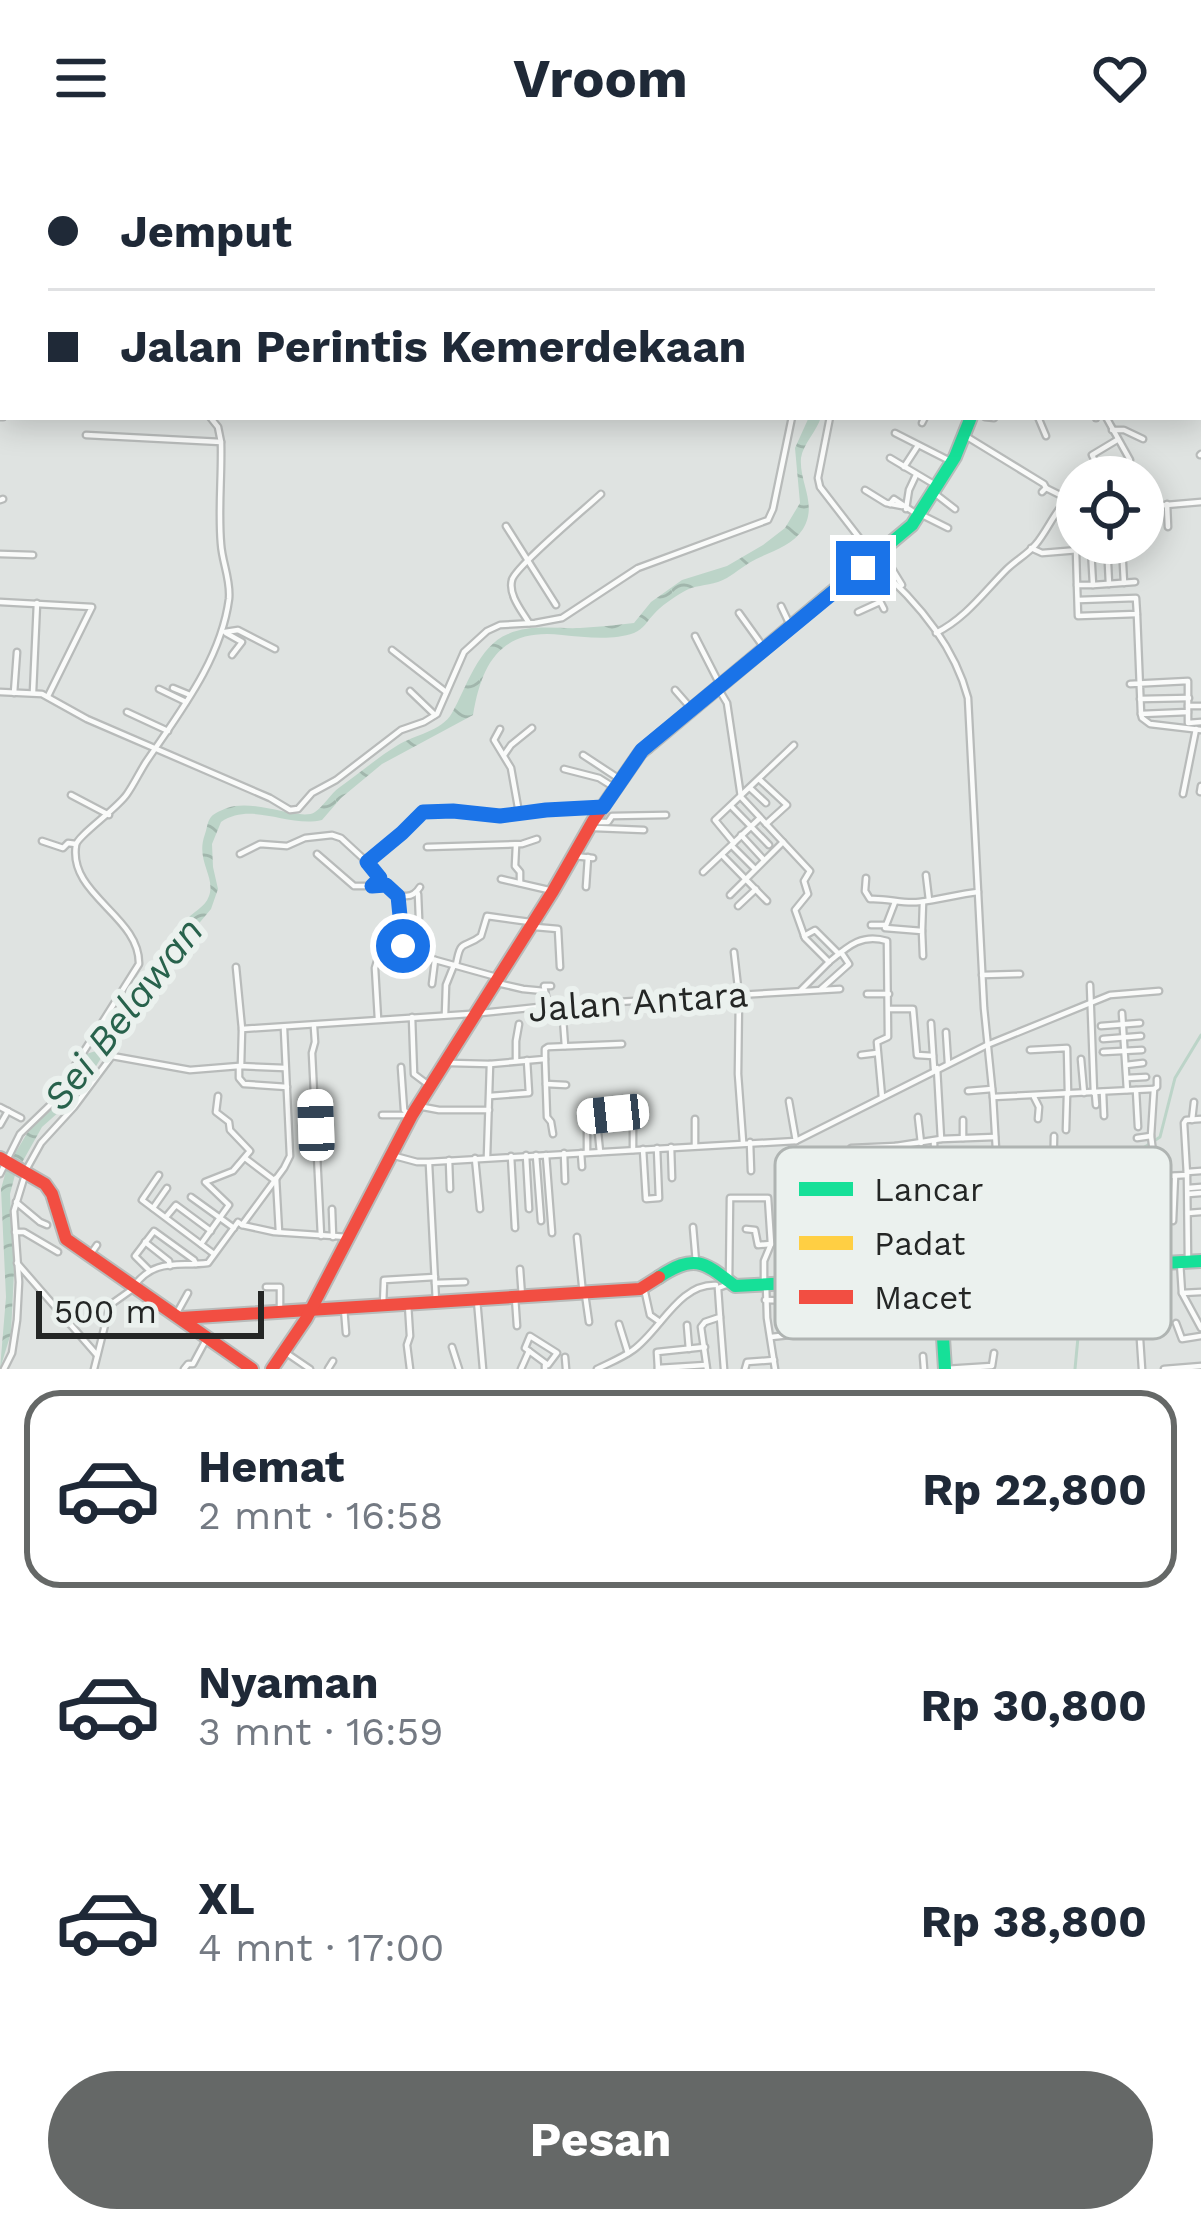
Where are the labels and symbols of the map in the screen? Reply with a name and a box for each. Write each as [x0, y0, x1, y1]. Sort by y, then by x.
route end [836, 541, 890, 595]
water label: Sei Belawan [34, 909, 212, 1119]
route start [376, 919, 430, 973]
street label: Jalan Antara [527, 973, 749, 1031]
car [297, 1088, 335, 1162]
car [575, 1092, 651, 1136]
legend [775, 1147, 1171, 1339]
text: Lancar [874, 1170, 983, 1209]
text: Padat [874, 1224, 966, 1263]
text: Macet [874, 1278, 972, 1317]
scale bar [36, 1285, 264, 1338]

